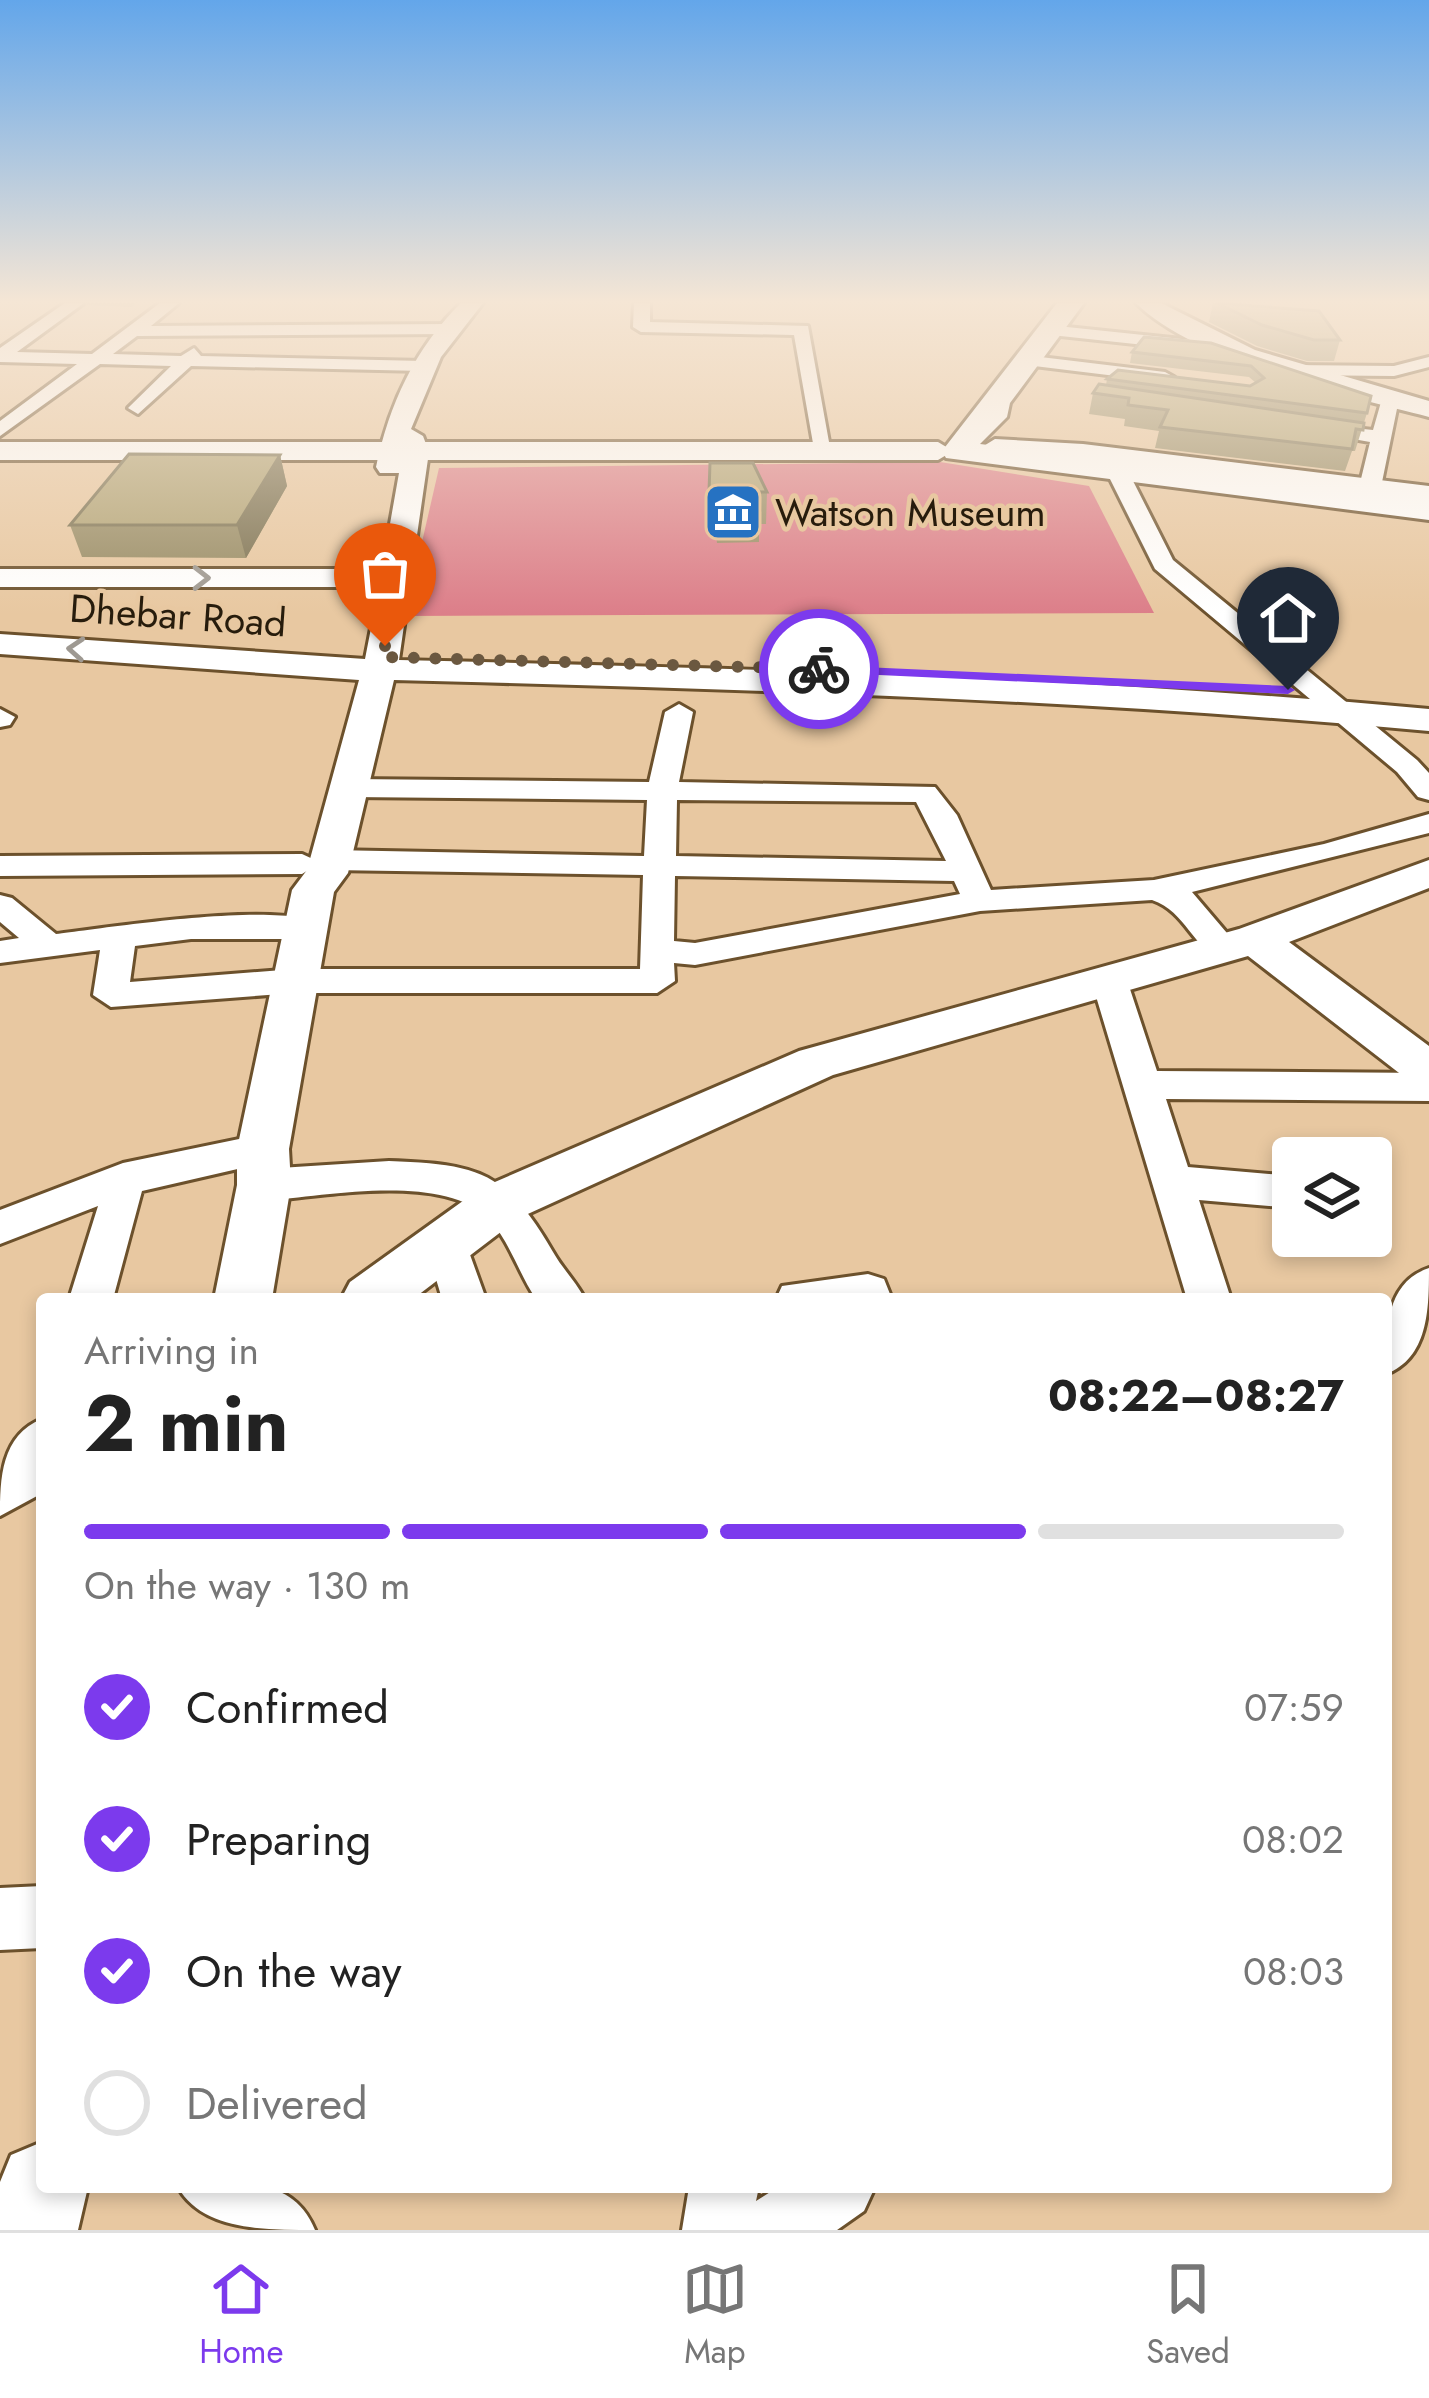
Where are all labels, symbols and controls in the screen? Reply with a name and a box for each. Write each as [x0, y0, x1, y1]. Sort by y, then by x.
museum icon: Watson Museum [702, 481, 764, 543]
place label: Watson Museum [775, 484, 1046, 541]
pin [334, 523, 436, 646]
icon: bag [352, 541, 418, 607]
one-way arrow [193, 565, 211, 591]
pin [1237, 567, 1339, 690]
street label: Dhebar Road [68, 579, 288, 652]
icon: home [1255, 585, 1321, 651]
courier [759, 609, 879, 729]
icon: bike [786, 636, 852, 702]
one-way arrow [66, 637, 85, 663]
map controls [1272, 1137, 1392, 1257]
button: layers [1272, 1137, 1392, 1257]
text: Arriving in [84, 1322, 259, 1379]
text: 08:22–08:27 [1048, 1363, 1344, 1428]
text: 2 min [84, 1368, 289, 1480]
text: On the way · 130 m [84, 1557, 410, 1614]
icon: check [84, 1674, 150, 1740]
text: Confirmed [186, 1675, 389, 1740]
text: 07:59 [1244, 1679, 1344, 1736]
icon: check [84, 1806, 150, 1872]
text: Preparing [186, 1807, 371, 1872]
text: 08:02 [1242, 1811, 1344, 1868]
icon: check [84, 1938, 150, 2004]
text: On the way [186, 1939, 402, 2004]
text: 08:03 [1243, 1943, 1344, 2000]
text: Delivered [186, 2071, 368, 2136]
tab: Home [199, 2256, 284, 2375]
tab: Map [682, 2256, 748, 2375]
tab: Saved [1146, 2256, 1230, 2375]

